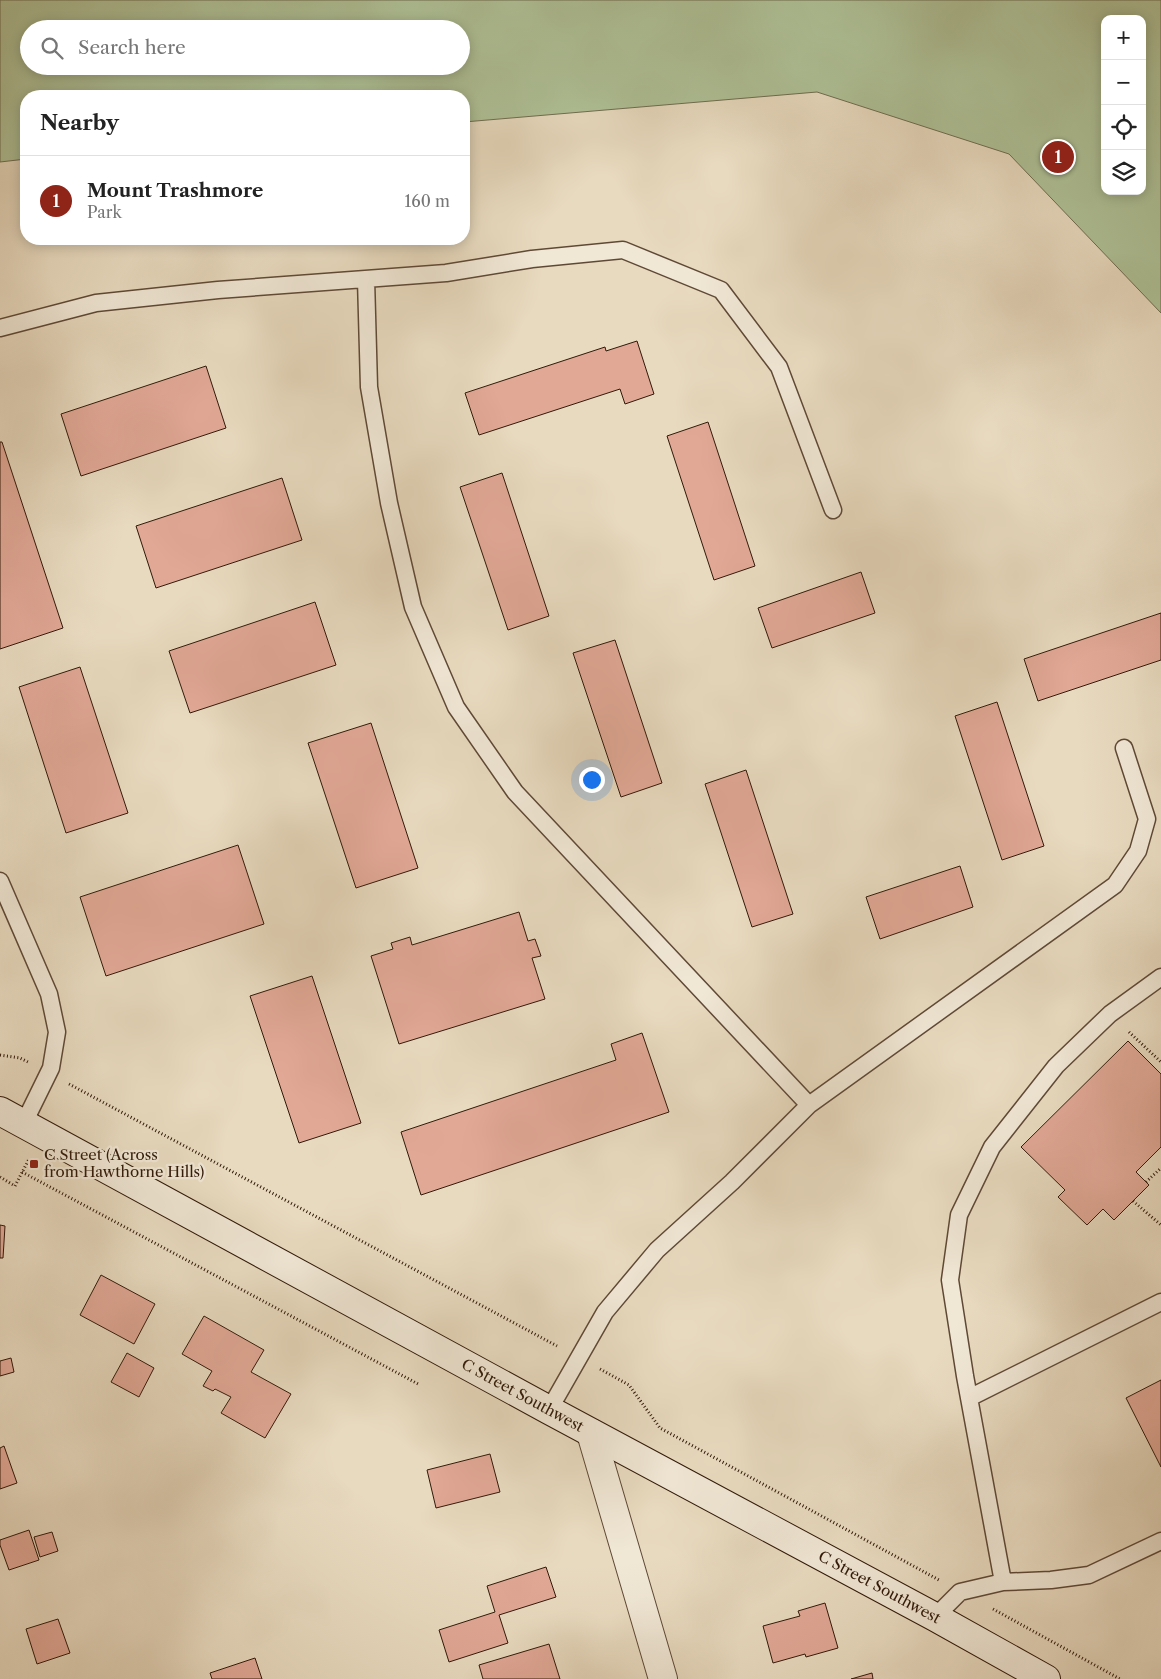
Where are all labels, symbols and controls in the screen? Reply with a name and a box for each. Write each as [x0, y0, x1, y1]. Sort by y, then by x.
map controls [1101, 15, 1146, 195]
button: + [1101, 15, 1146, 60]
search box [20, 20, 470, 75]
icon: search [38, 34, 66, 62]
text: Search here [78, 36, 186, 59]
button: − [1101, 60, 1146, 105]
button: locate [1101, 105, 1146, 150]
text: Nearby [40, 110, 119, 135]
pin: 1 [1042, 138, 1074, 176]
button: layers [1101, 150, 1146, 195]
text: Mount Trashmore [87, 179, 263, 202]
text: 1 [52, 191, 60, 211]
text: 160 m [405, 191, 450, 211]
text: Park [87, 202, 122, 222]
your location [579, 767, 605, 793]
place label: C Street (Across from Hawthorne Hills) [44, 1145, 204, 1181]
marker: C Street (Across from Hawthorne Hills) [28, 1158, 40, 1170]
street label: C Street Southwest [458, 1354, 588, 1436]
street label: C Street Southwest [815, 1546, 945, 1628]

